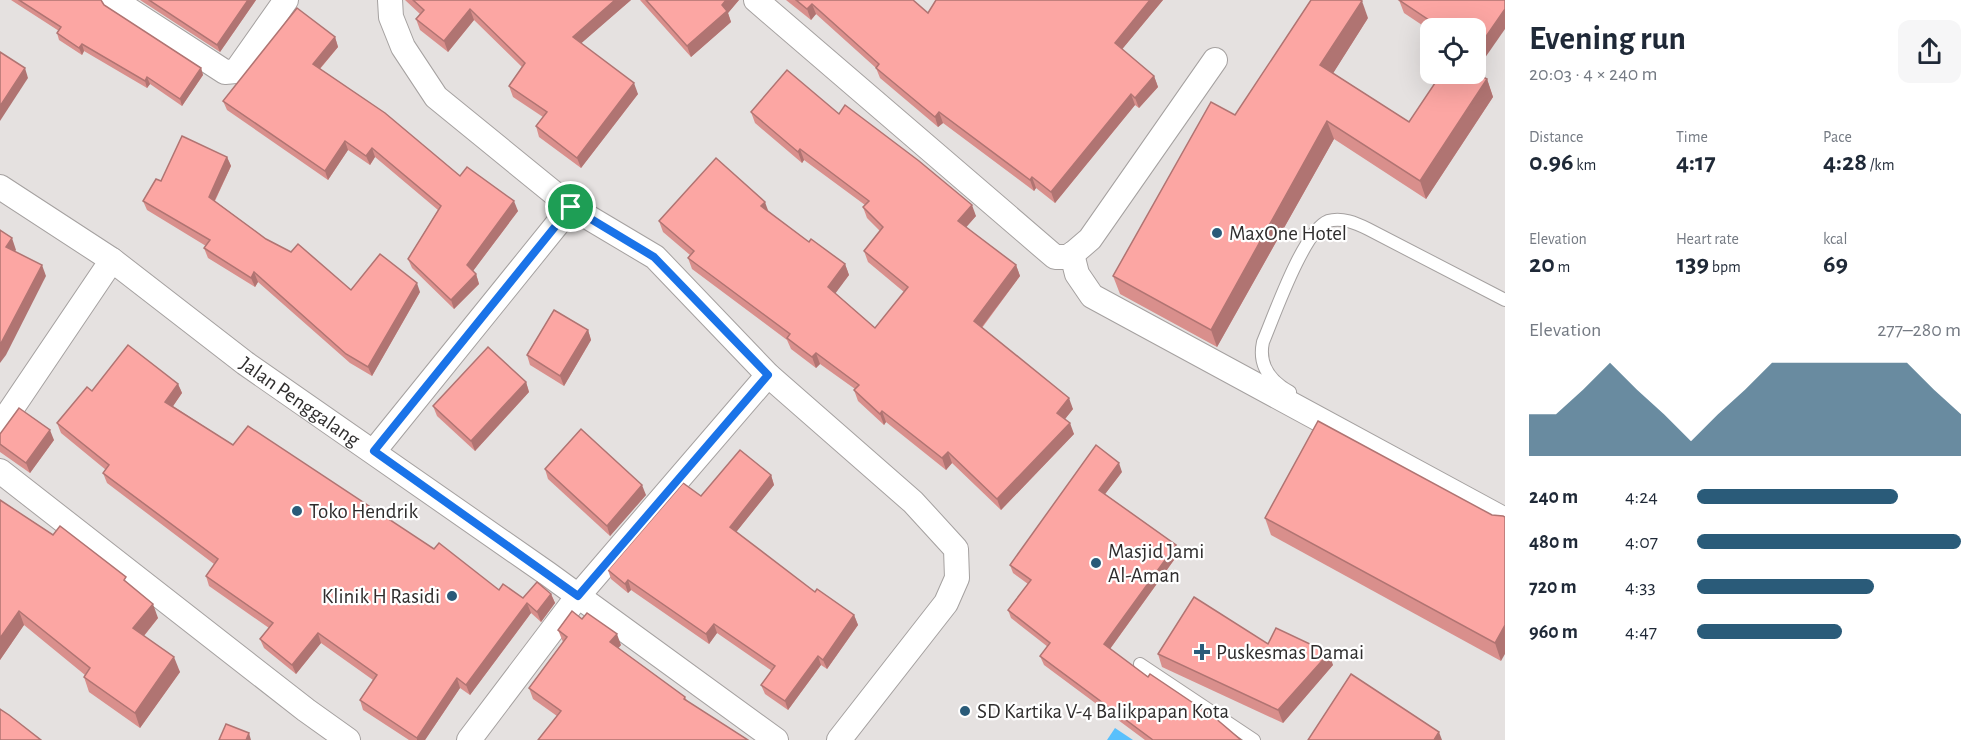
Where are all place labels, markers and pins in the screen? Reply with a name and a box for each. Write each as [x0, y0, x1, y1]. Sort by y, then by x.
pin [545, 181, 596, 232]
place label: MaxOne Hotel [1229, 223, 1347, 244]
marker: MaxOne Hotel [1210, 226, 1224, 240]
place label: Toko Hendrik [309, 501, 418, 522]
marker: Toko Hendrik [290, 504, 304, 518]
place label: Masjid Jami Al-Aman [1108, 541, 1204, 586]
marker: Masjid Jami Al-Aman [1089, 556, 1103, 570]
place label: Klinik H Rasidi [322, 586, 440, 607]
marker: Klinik H Rasidi [445, 589, 459, 603]
place label: Puskesmas Damai [1216, 642, 1364, 663]
marker: Puskesmas Damai [1193, 643, 1211, 661]
place label: SD Kartika V-4 Balikpapan Kota [977, 701, 1229, 722]
marker: SD Kartika V-4 Balikpapan Kota [958, 704, 972, 718]

